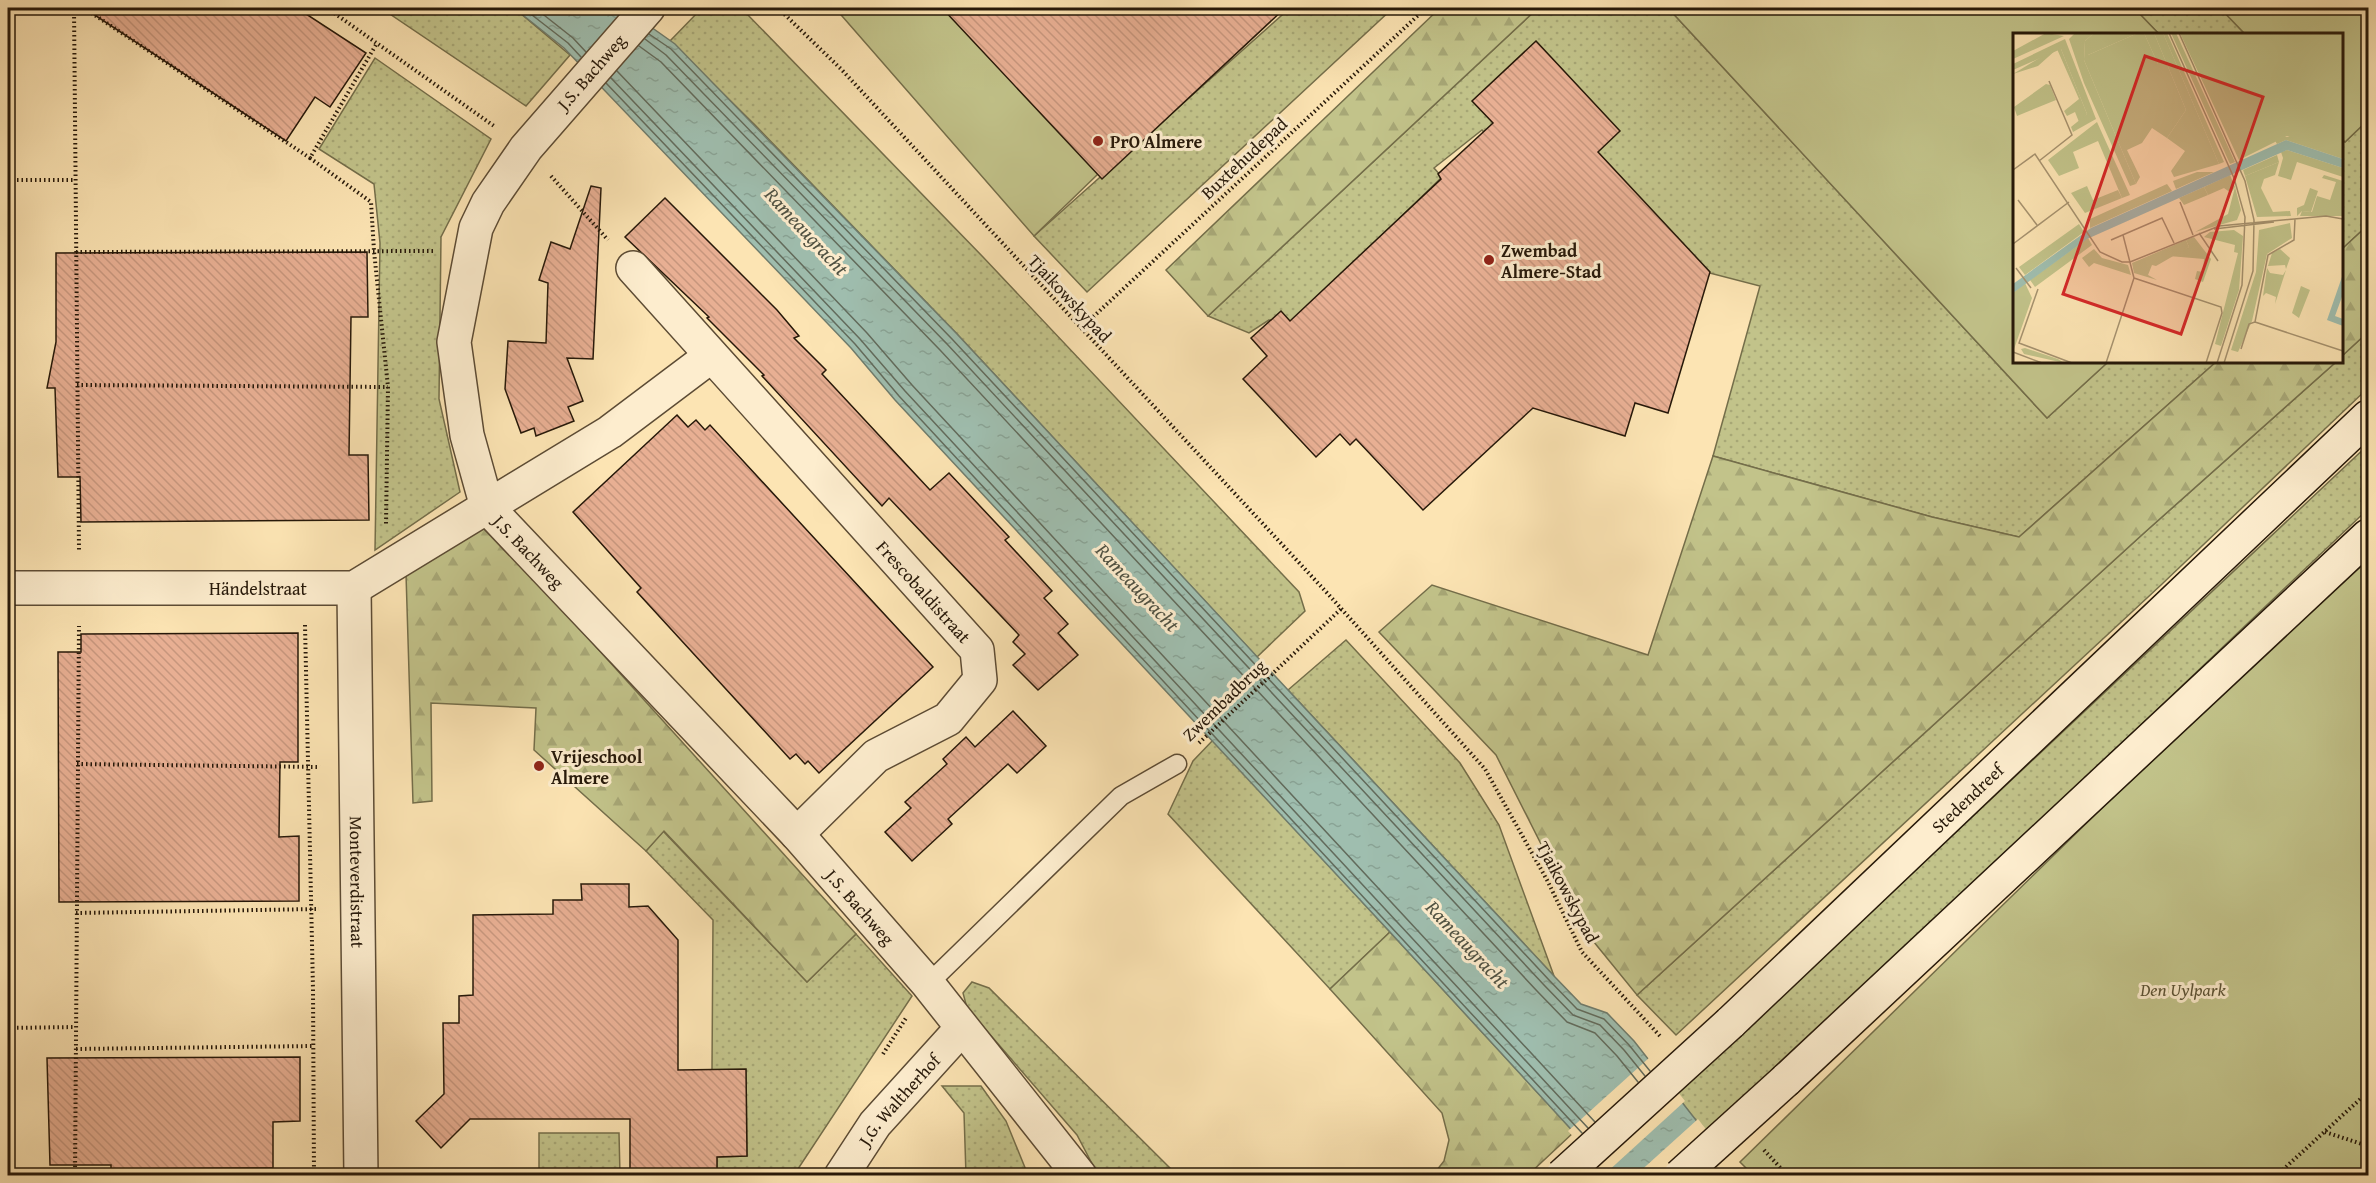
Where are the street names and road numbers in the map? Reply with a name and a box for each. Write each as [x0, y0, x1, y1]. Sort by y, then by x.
street label: J.S. Bachweg [549, 28, 632, 118]
street label: Buxtehudepad [1195, 110, 1294, 205]
street label: Tjaikowskypad [1022, 248, 1118, 348]
street label: J.S. Bachweg [486, 507, 571, 595]
street label: Frescobaldistraat [870, 534, 978, 649]
street label: Händelstraat [209, 575, 308, 602]
street label: Zwembadbrug [1176, 653, 1272, 747]
street label: Stedendreef [1925, 755, 2011, 839]
street label: Monteverdistraat [343, 816, 372, 949]
street label: Tjaikowskypad [1530, 836, 1606, 948]
street label: J.S. Bachweg [818, 861, 901, 951]
street label: J.G. Waltherhof [850, 1046, 948, 1153]

